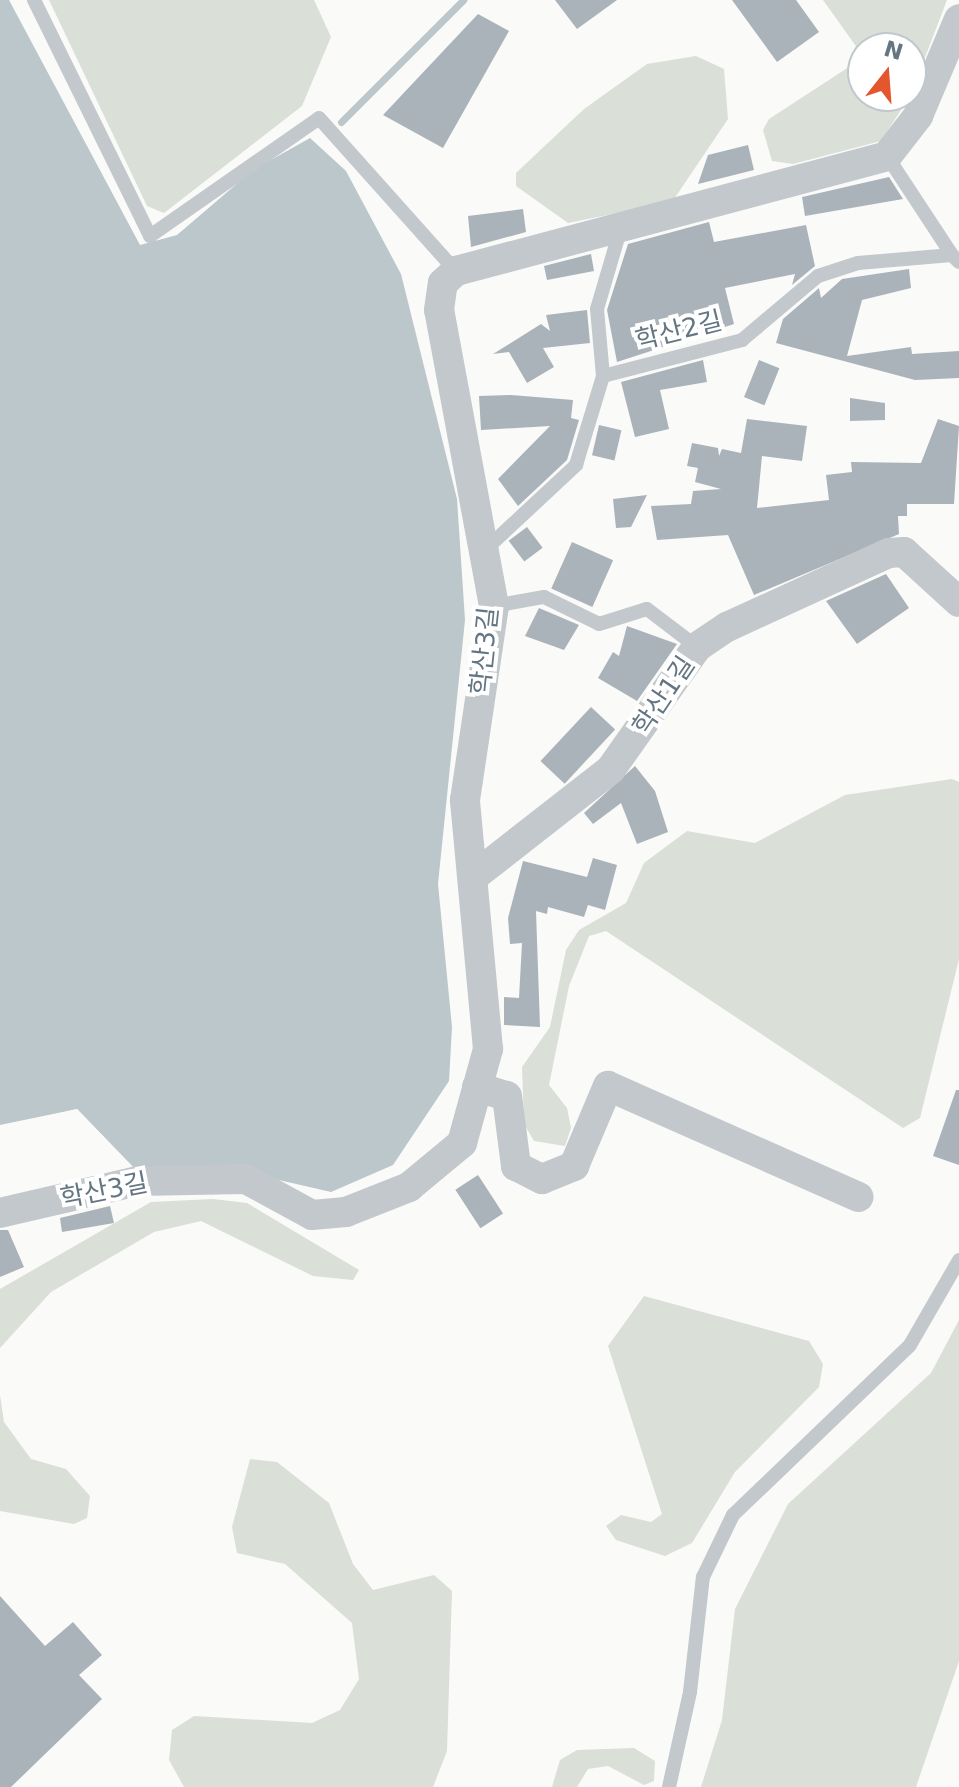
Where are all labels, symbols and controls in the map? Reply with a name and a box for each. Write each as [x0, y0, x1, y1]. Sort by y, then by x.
north arrow [847, 32, 927, 112]
text: N [881, 36, 906, 65]
street label: 학산2길 [632, 305, 726, 357]
street label: 학산3길 [465, 605, 505, 697]
street label: 학산1길 [626, 651, 702, 741]
street label: 학산3길 [58, 1167, 150, 1215]

